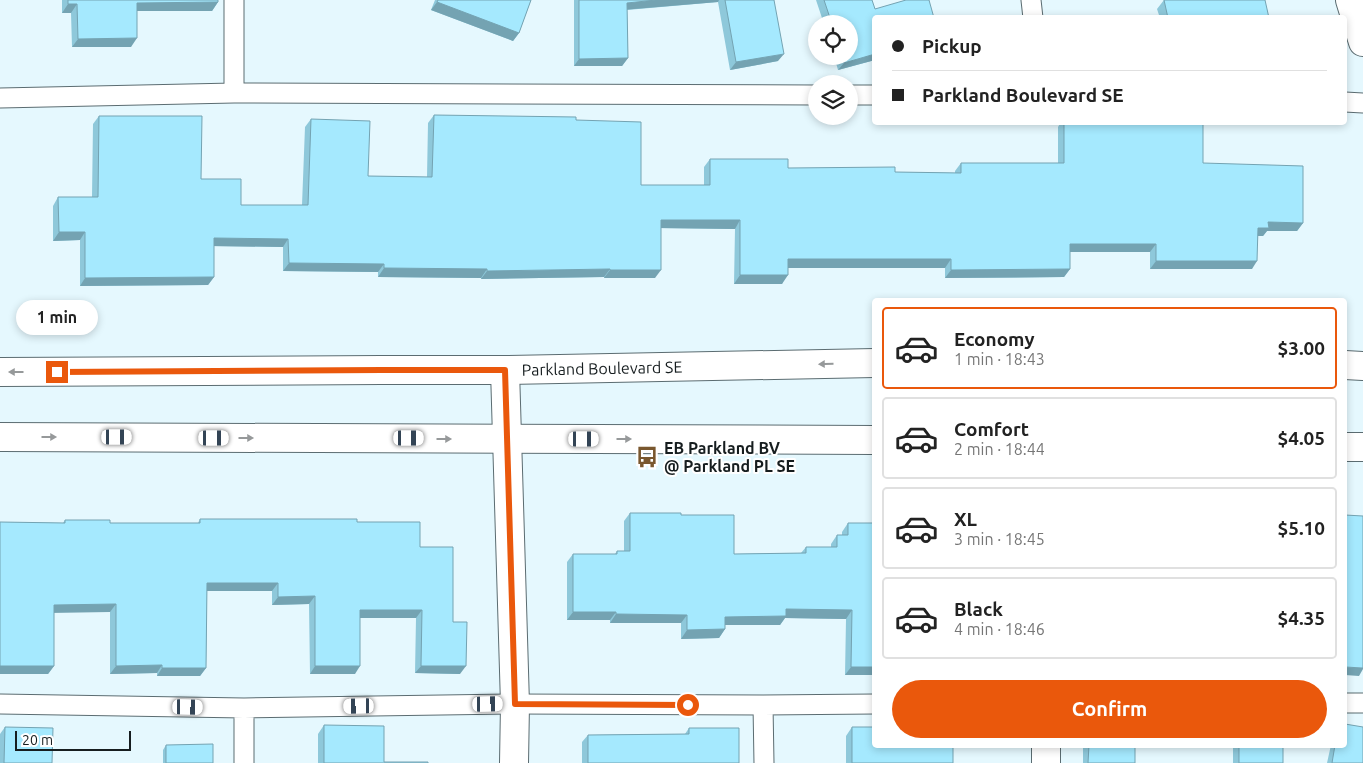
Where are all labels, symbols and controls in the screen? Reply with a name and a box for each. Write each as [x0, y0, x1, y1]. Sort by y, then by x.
map controls [808, 15, 858, 125]
button: locate [808, 15, 858, 65]
text: Pickup [922, 35, 982, 57]
button: layers [808, 75, 858, 125]
text: Parkland Boulevard SE [922, 84, 1124, 106]
callout: 1 min [16, 300, 98, 334]
text: 1 min [37, 308, 77, 326]
icon: car [894, 326, 939, 371]
text: Economy [954, 328, 1035, 350]
text: $3.00 [1277, 337, 1325, 359]
text: 1 min · 18:43 [954, 350, 1045, 368]
street label: Parkland Boulevard SE [521, 358, 683, 379]
one-way arrow [818, 360, 834, 368]
route end [46, 361, 68, 383]
one-way arrow [8, 368, 24, 376]
icon: car [894, 416, 939, 461]
text: Comfort [954, 418, 1029, 440]
text: $4.05 [1277, 427, 1325, 449]
car [102, 430, 132, 445]
car [199, 431, 229, 446]
car [394, 431, 424, 446]
car [569, 432, 599, 447]
one-way arrow [41, 433, 57, 441]
one-way arrow [238, 434, 254, 442]
one-way arrow [436, 435, 452, 443]
one-way arrow [616, 435, 632, 443]
place label: EB Parkland BV @ Parkland PL SE [664, 439, 795, 475]
text: 2 min · 18:44 [954, 440, 1045, 458]
bus stop icon: EB Parkland BV @ Parkland PL SE [634, 444, 660, 470]
icon: car [894, 506, 939, 551]
text: XL [954, 508, 977, 530]
text: $5.10 [1277, 517, 1325, 539]
text: 3 min · 18:45 [954, 530, 1045, 548]
icon: car [894, 596, 939, 641]
text: Black [954, 598, 1003, 620]
text: $4.35 [1277, 607, 1325, 629]
text: 4 min · 18:46 [954, 620, 1045, 638]
button: Confirm [892, 680, 1327, 738]
route start [677, 694, 699, 716]
car [472, 696, 503, 712]
car [343, 698, 374, 714]
car [172, 699, 203, 715]
scale bar [15, 728, 131, 751]
text: 20 m [22, 732, 53, 748]

